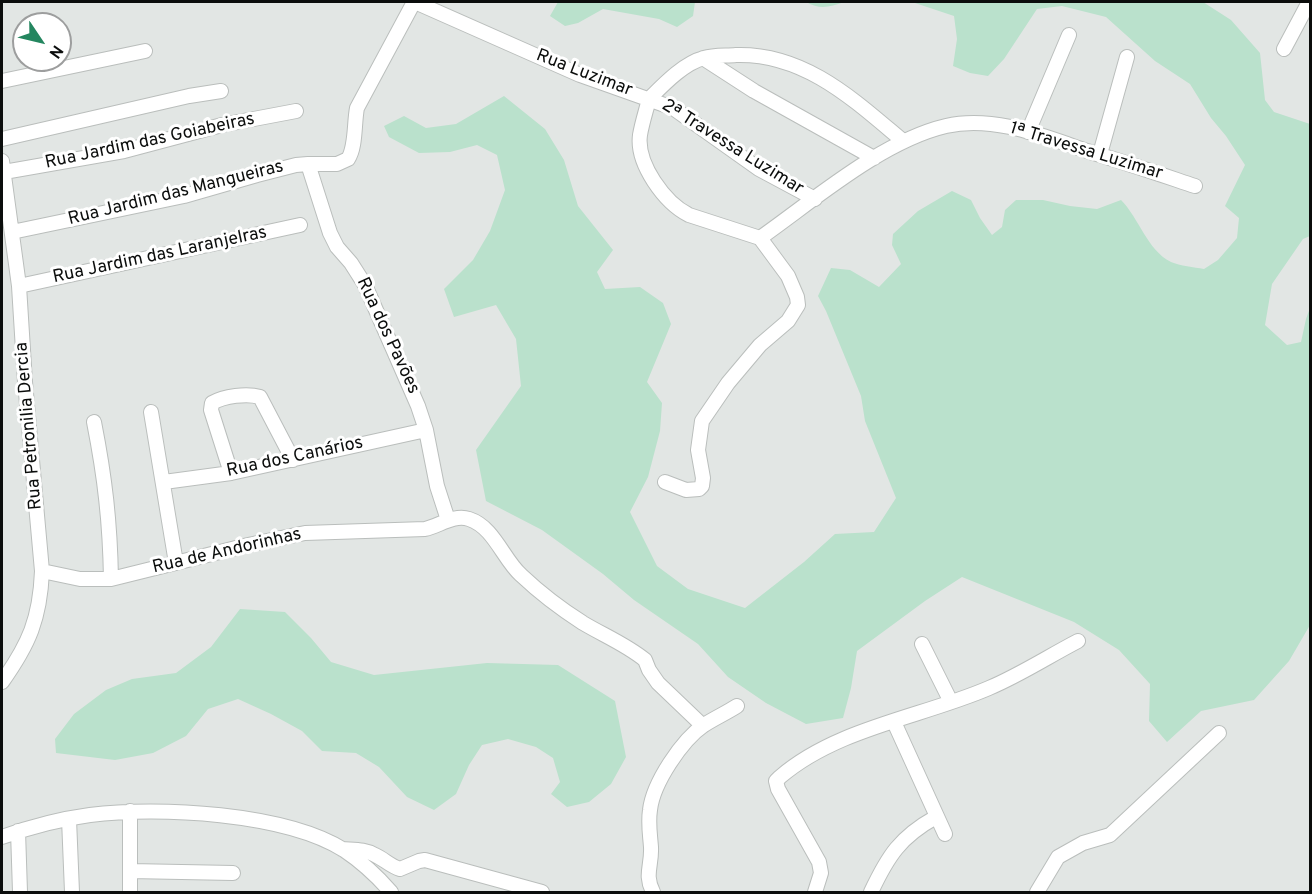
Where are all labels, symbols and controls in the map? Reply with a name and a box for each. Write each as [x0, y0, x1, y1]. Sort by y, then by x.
north arrow [12, 12, 72, 72]
text: N [44, 41, 67, 62]
street label: Rua Luzimar [533, 46, 635, 102]
street label: 2ª Travessa Luzimar [657, 96, 807, 200]
street label: Rua Jardim das Goiabeiras [43, 109, 257, 175]
street label: 1ª Travessa Luzimar [1007, 118, 1165, 186]
street label: Rua Jardim das Mangueiras [66, 157, 286, 231]
street label: Rua Jardim das Laranjelras [51, 223, 269, 289]
street label: Rua dos Pavões [351, 274, 423, 398]
street label: Rua Petronilia Dercia [12, 341, 48, 511]
street label: Rua dos Canários [225, 433, 365, 483]
street label: Rua de Andorinhas [150, 524, 304, 580]

